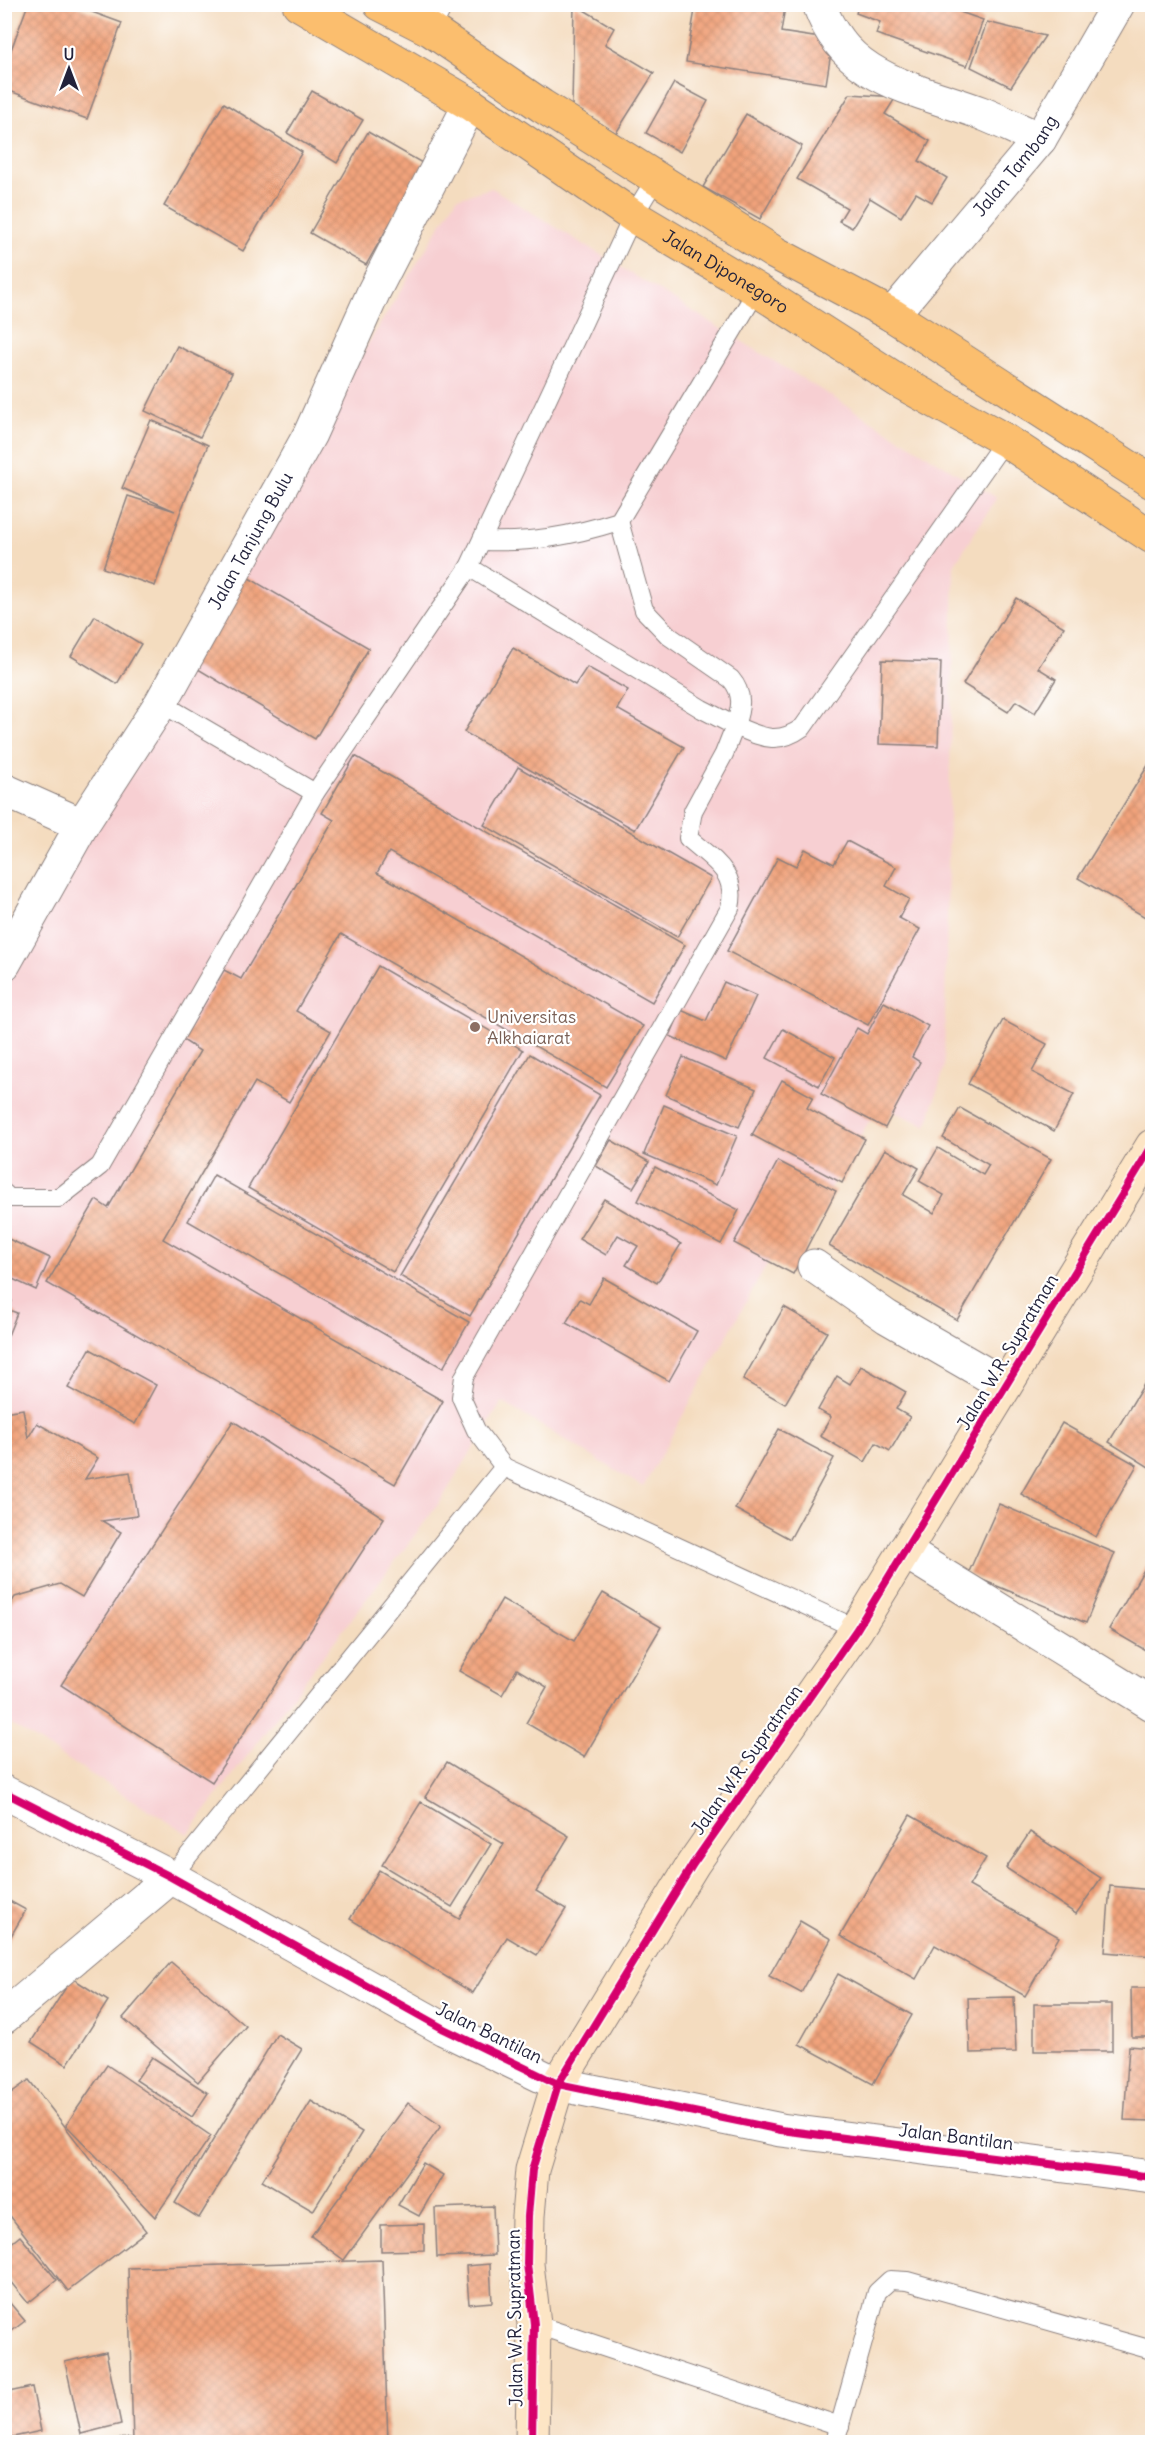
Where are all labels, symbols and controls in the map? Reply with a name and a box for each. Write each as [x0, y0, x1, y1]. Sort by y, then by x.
north arrow [39, 39, 99, 99]
text: U [64, 44, 74, 64]
street label: Jalan Tambang [968, 111, 1062, 221]
street label: Jalan Diponegoro [659, 224, 793, 318]
street label: Jalan Tanjung Bulu [203, 468, 298, 613]
place label: Universitas Alkhaiarat [487, 1005, 576, 1049]
marker: Universitas Alkhaiarat [468, 1020, 482, 1034]
street label: Jalan W.R. Supratman [952, 1270, 1063, 1434]
street label: Jalan W.R. Supratman [686, 1680, 807, 1839]
street label: Jalan Bantilan [432, 1997, 546, 2068]
street label: Jalan Bantilan [897, 2118, 1015, 2155]
street label: Jalan W.R. Supratman [501, 2229, 528, 2407]

